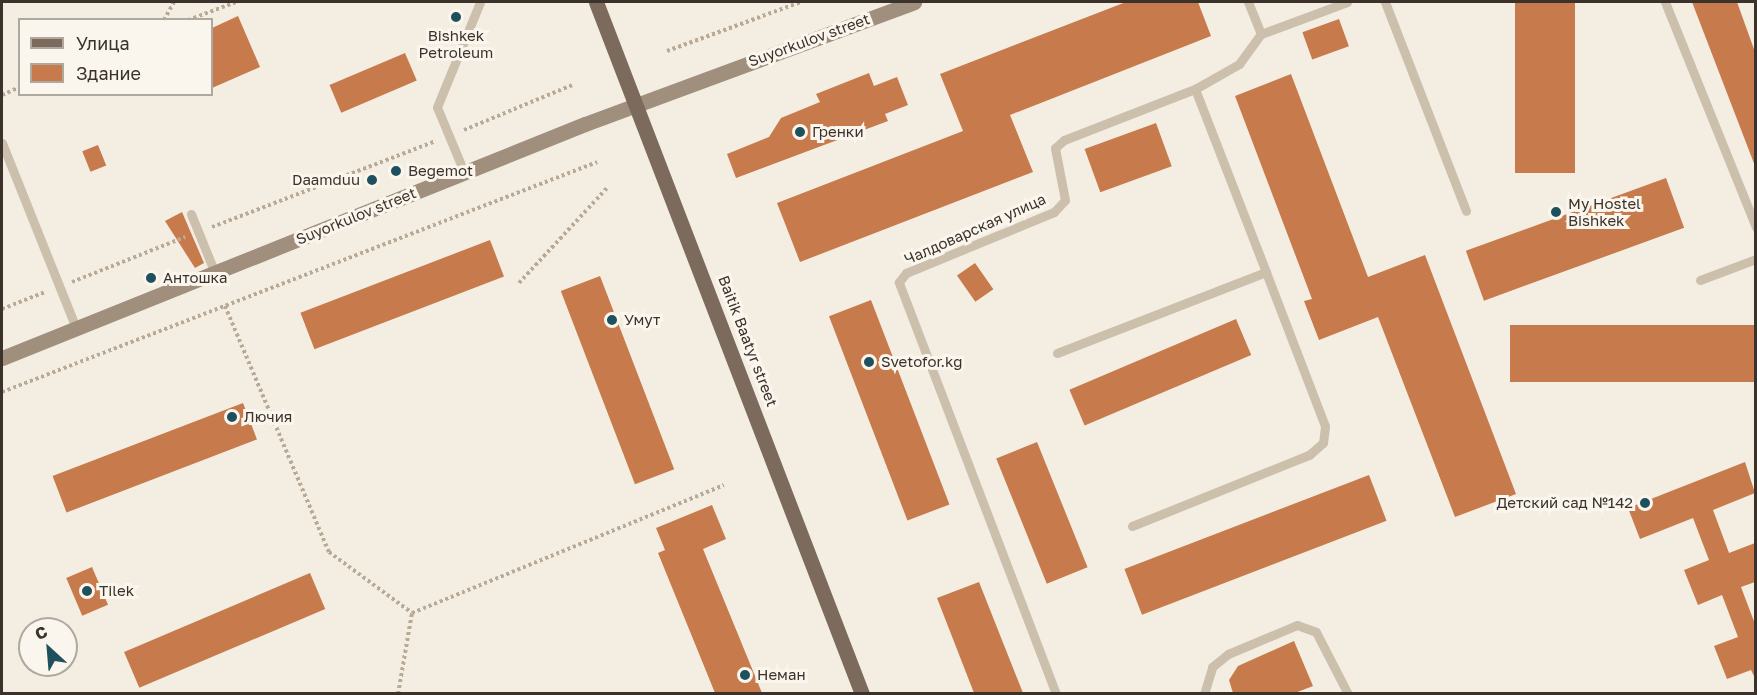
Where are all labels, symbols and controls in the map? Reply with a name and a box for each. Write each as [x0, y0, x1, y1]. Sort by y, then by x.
marker: Bishkek Petroleum [449, 10, 463, 24]
street label: Suyorkulov street [746, 10, 872, 70]
legend [18, 18, 213, 96]
place label: Bishkek Petroleum [419, 26, 493, 61]
text: Улица [76, 32, 130, 54]
text: Здание [76, 62, 141, 84]
place label: Гренки [812, 123, 864, 141]
marker: Гренки [793, 125, 807, 139]
place label: Begemot [408, 162, 473, 180]
marker: Begemot [389, 164, 403, 178]
place label: Daamduu [292, 171, 360, 189]
marker: Daamduu [365, 173, 379, 187]
street label: Suyorkulov street [293, 184, 419, 248]
street label: Чалдоварская улица [901, 190, 1049, 268]
place label: My Hostel Bishkek [1568, 194, 1641, 229]
marker: My Hostel Bishkek [1549, 205, 1563, 219]
place label: Антошка [163, 269, 227, 287]
marker: Антошка [144, 271, 158, 285]
street label: Baitik Baatyr street [715, 273, 781, 409]
place label: Умут [624, 311, 660, 329]
marker: Умут [605, 313, 619, 327]
place label: Svetofor.kg [881, 353, 962, 371]
marker: Svetofor.kg [862, 355, 876, 369]
place label: Лючия [244, 408, 292, 426]
marker: Лючия [225, 410, 239, 424]
place label: Детский сад №142 [1497, 494, 1633, 512]
marker: Детский сад №142 [1638, 496, 1652, 510]
place label: Tilek [99, 582, 134, 600]
marker: Tilek [80, 584, 94, 598]
north arrow [18, 617, 78, 677]
text: С [31, 621, 50, 644]
place label: Неман [757, 666, 806, 684]
marker: Неман [738, 668, 752, 682]

